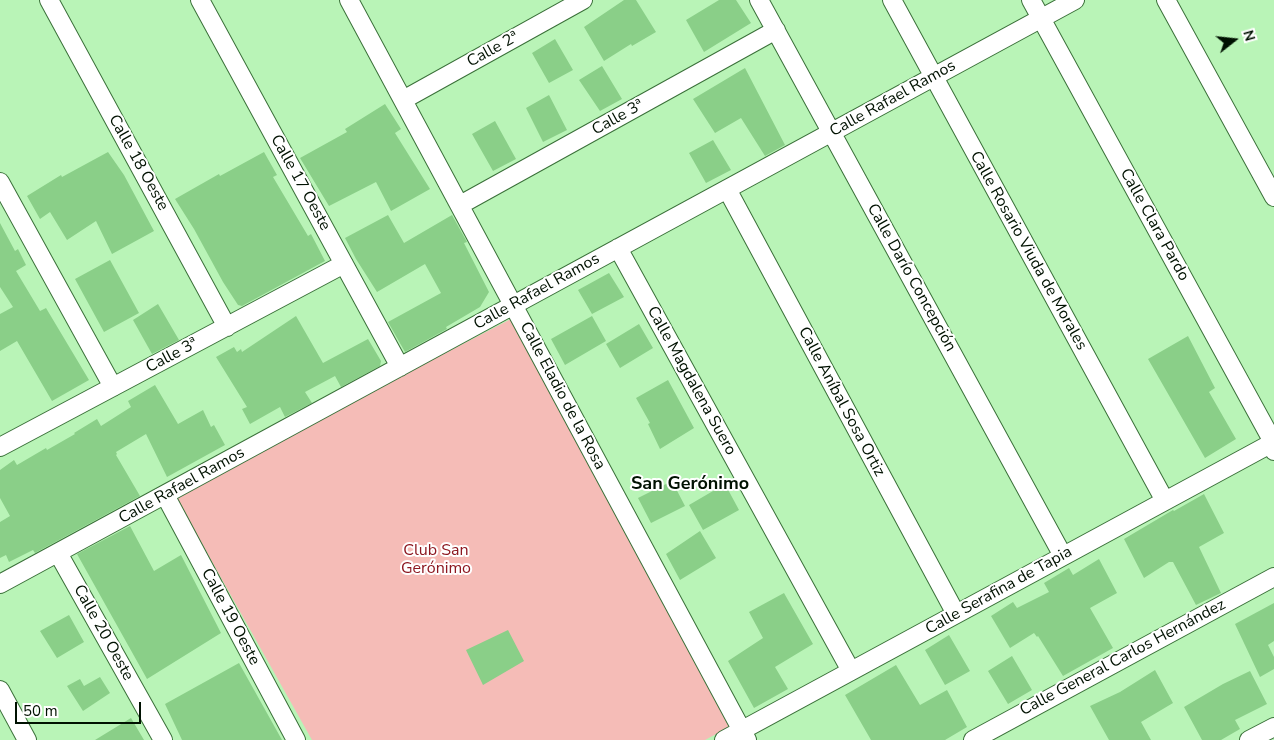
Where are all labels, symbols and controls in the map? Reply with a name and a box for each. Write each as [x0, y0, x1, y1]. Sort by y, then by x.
north arrow [1209, 15, 1259, 65]
street label: Calle 2ª [464, 28, 522, 72]
text: N [1238, 28, 1259, 43]
street label: Calle Rafael Ramos [827, 57, 959, 141]
street label: Calle 3ª [589, 96, 647, 140]
street label: Calle 18 Oeste [104, 112, 172, 214]
street label: Calle 17 Oeste [266, 132, 334, 234]
street label: Calle Rosario Viuda de Morales [965, 148, 1091, 354]
street label: Calle Clara Pardo [1115, 166, 1193, 284]
street label: Calle Darío Concepción [862, 201, 960, 355]
street label: Calle Rafael Ramos [471, 250, 603, 334]
street label: Calle Magdalena Suero [642, 303, 740, 459]
street label: Calle Eladio de la Rosa [515, 319, 609, 473]
street label: Calle Aníbal Sosa Ortiz [793, 324, 889, 480]
street label: Calle 3ª [143, 334, 201, 378]
street label: Calle Rafael Ramos [116, 444, 248, 528]
district label: San Gerónimo [631, 474, 749, 496]
park label: Club San Gerónimo [401, 541, 471, 579]
street label: Calle Serafina de Tapia [922, 543, 1076, 639]
street label: Calle 19 Oeste [196, 565, 264, 669]
street label: Calle 20 Oeste [69, 582, 137, 684]
street label: Calle General Carlos Hernández [1017, 596, 1229, 720]
scale bar [18, 692, 144, 724]
text: 50 m [23, 701, 58, 721]

